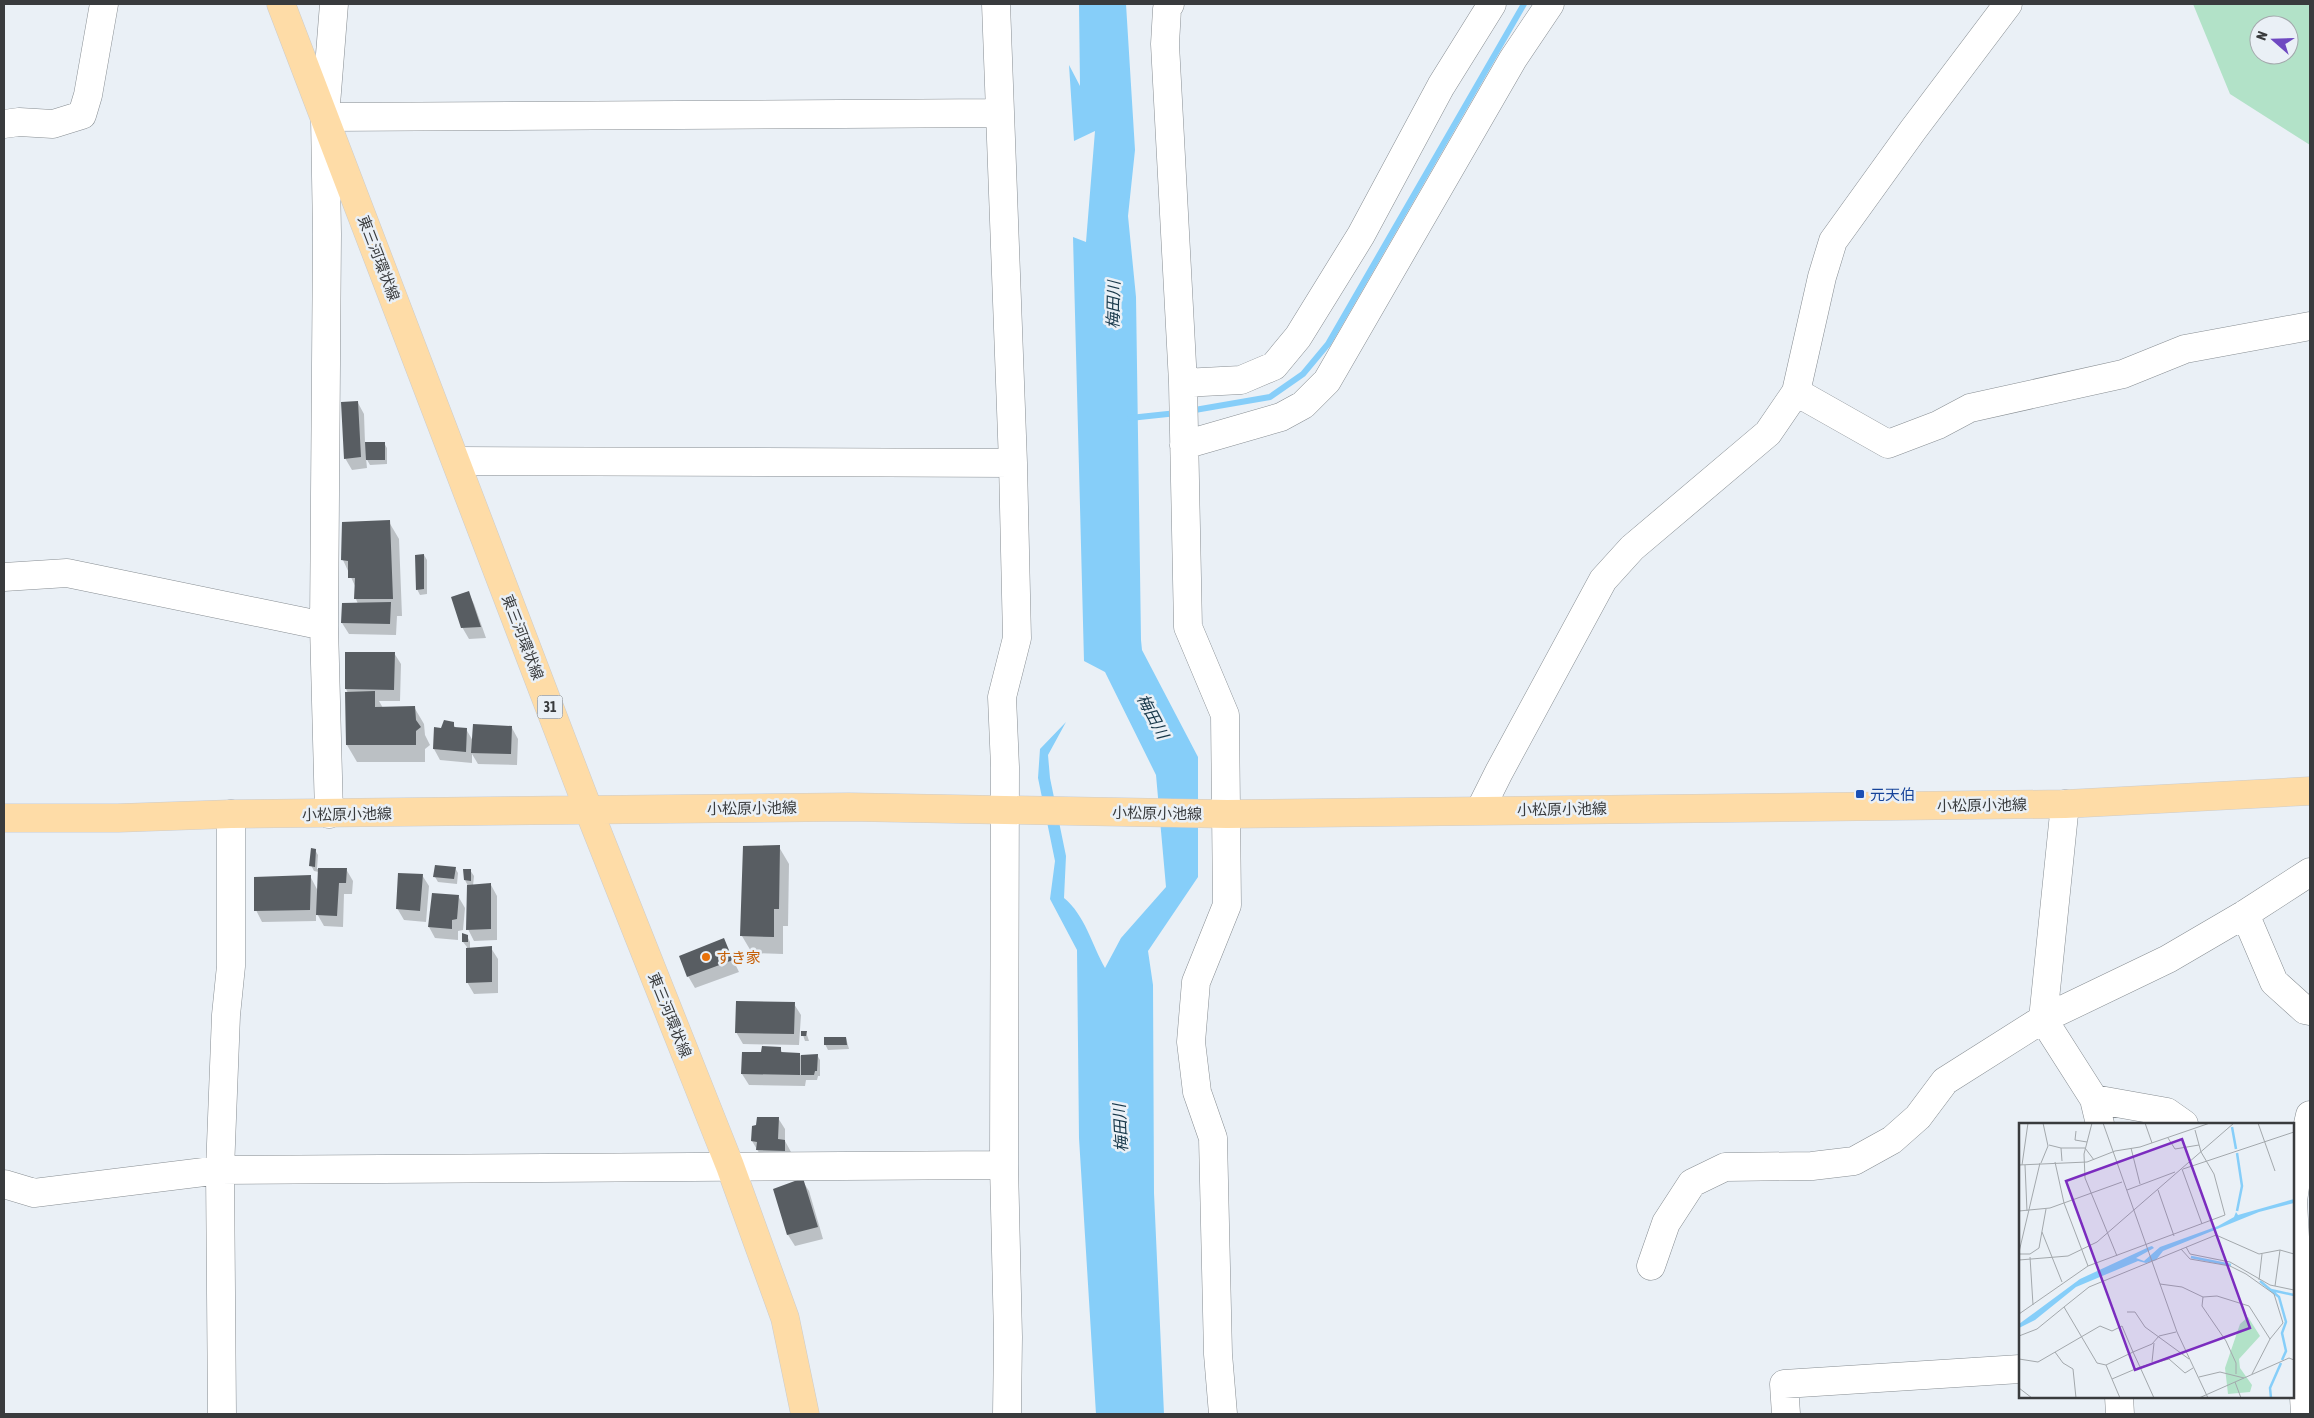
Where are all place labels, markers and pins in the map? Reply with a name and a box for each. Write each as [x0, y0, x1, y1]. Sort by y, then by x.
place label: 元天伯 [1870, 786, 1915, 803]
marker: 元天伯 [1854, 788, 1866, 800]
place label: すき家 [716, 949, 761, 966]
marker: すき家 [700, 951, 712, 963]

